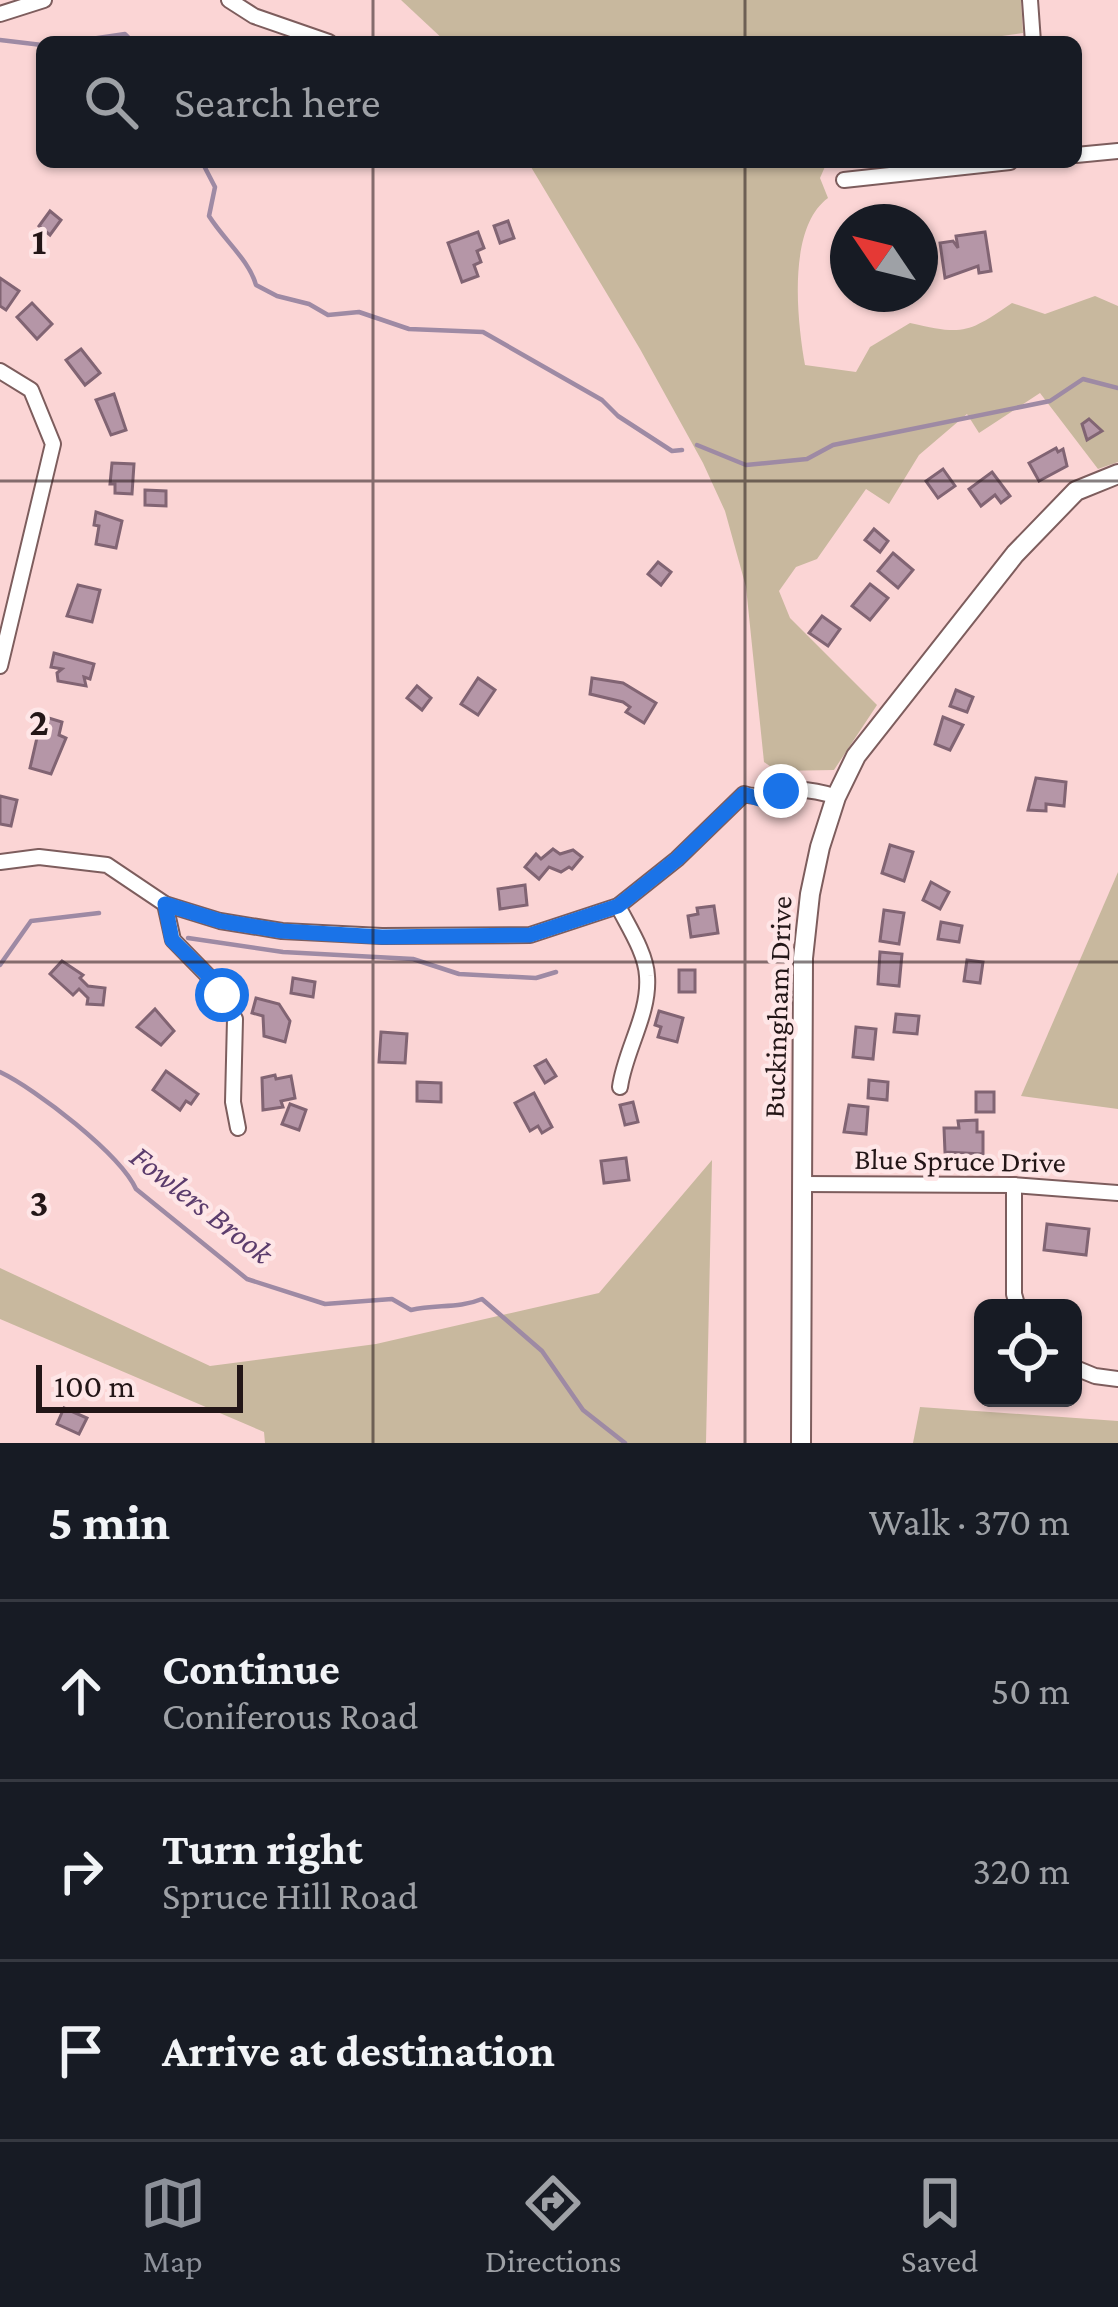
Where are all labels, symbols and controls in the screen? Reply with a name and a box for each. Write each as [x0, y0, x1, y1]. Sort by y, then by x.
search box [36, 36, 1082, 168]
icon: search [78, 69, 144, 135]
text: Search here [174, 77, 381, 127]
north arrow [830, 204, 938, 312]
text: 1 [32, 219, 46, 262]
text: 2 [29, 700, 49, 743]
route end [754, 764, 808, 818]
street label: Buckingham Drive [757, 895, 798, 1119]
route start [195, 968, 249, 1022]
water label: Fowlers Brook [123, 1137, 282, 1272]
street label: Blue Spruce Drive [854, 1142, 1066, 1179]
text: 3 [29, 1181, 49, 1224]
map controls [974, 1299, 1082, 1407]
button: locate [974, 1299, 1082, 1407]
scale bar [36, 1359, 243, 1412]
text: 100 m [54, 1367, 135, 1404]
text: 5 min [48, 1493, 170, 1550]
text: Walk · 370 m [869, 1500, 1070, 1543]
text: Continue [162, 1644, 340, 1694]
icon: ahead [48, 1658, 114, 1724]
text: 50 m [991, 1669, 1070, 1712]
text: Coniferous Road [162, 1694, 419, 1737]
text: Turn right [162, 1824, 363, 1874]
icon: right [48, 1838, 114, 1904]
text: 320 m [972, 1849, 1070, 1892]
text: Spruce Hill Road [162, 1874, 418, 1917]
icon: arrive [48, 2018, 114, 2084]
text: Arrive at destination [162, 2026, 555, 2076]
tab: Map [140, 2170, 206, 2279]
tab: Directions [485, 2170, 622, 2279]
tab: Saved [901, 2170, 978, 2279]

